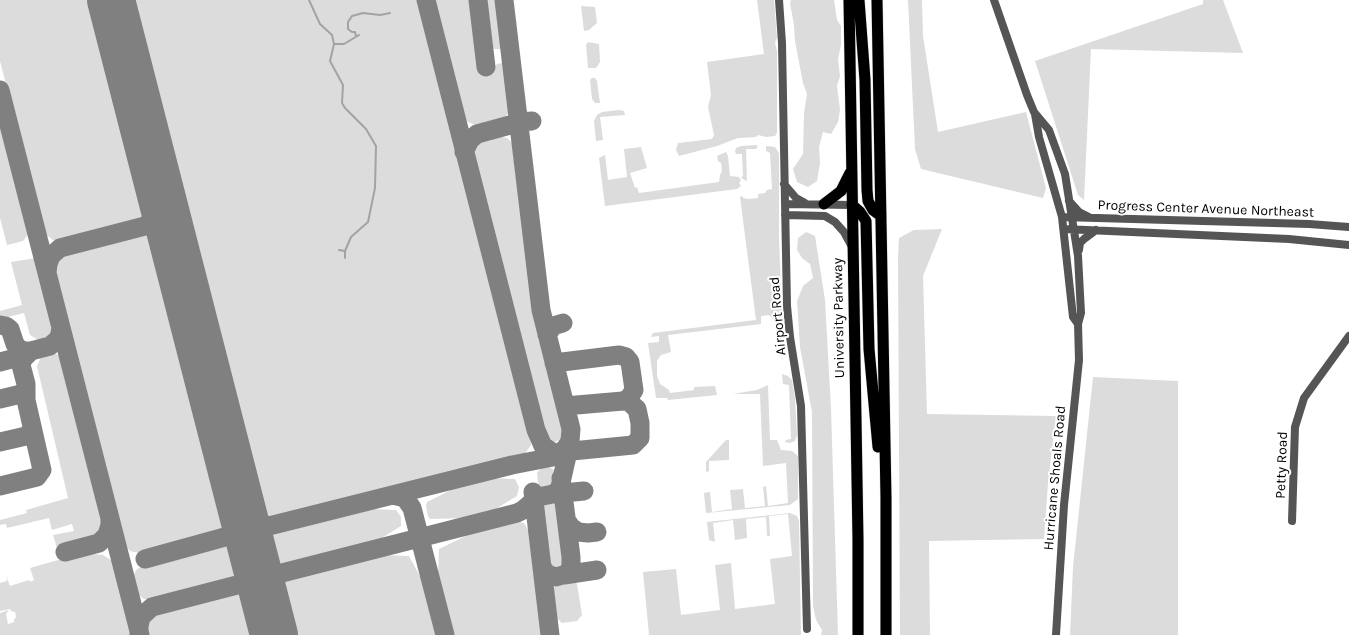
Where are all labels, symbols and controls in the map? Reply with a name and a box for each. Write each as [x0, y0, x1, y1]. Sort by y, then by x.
street label: Progress Center Avenue Northeast [1097, 197, 1315, 221]
street label: University Parkway [830, 258, 848, 378]
street label: Airport Road [766, 276, 790, 356]
street label: Hurricane Shoals Road [1040, 405, 1070, 551]
street label: Petty Road [1272, 431, 1292, 499]

